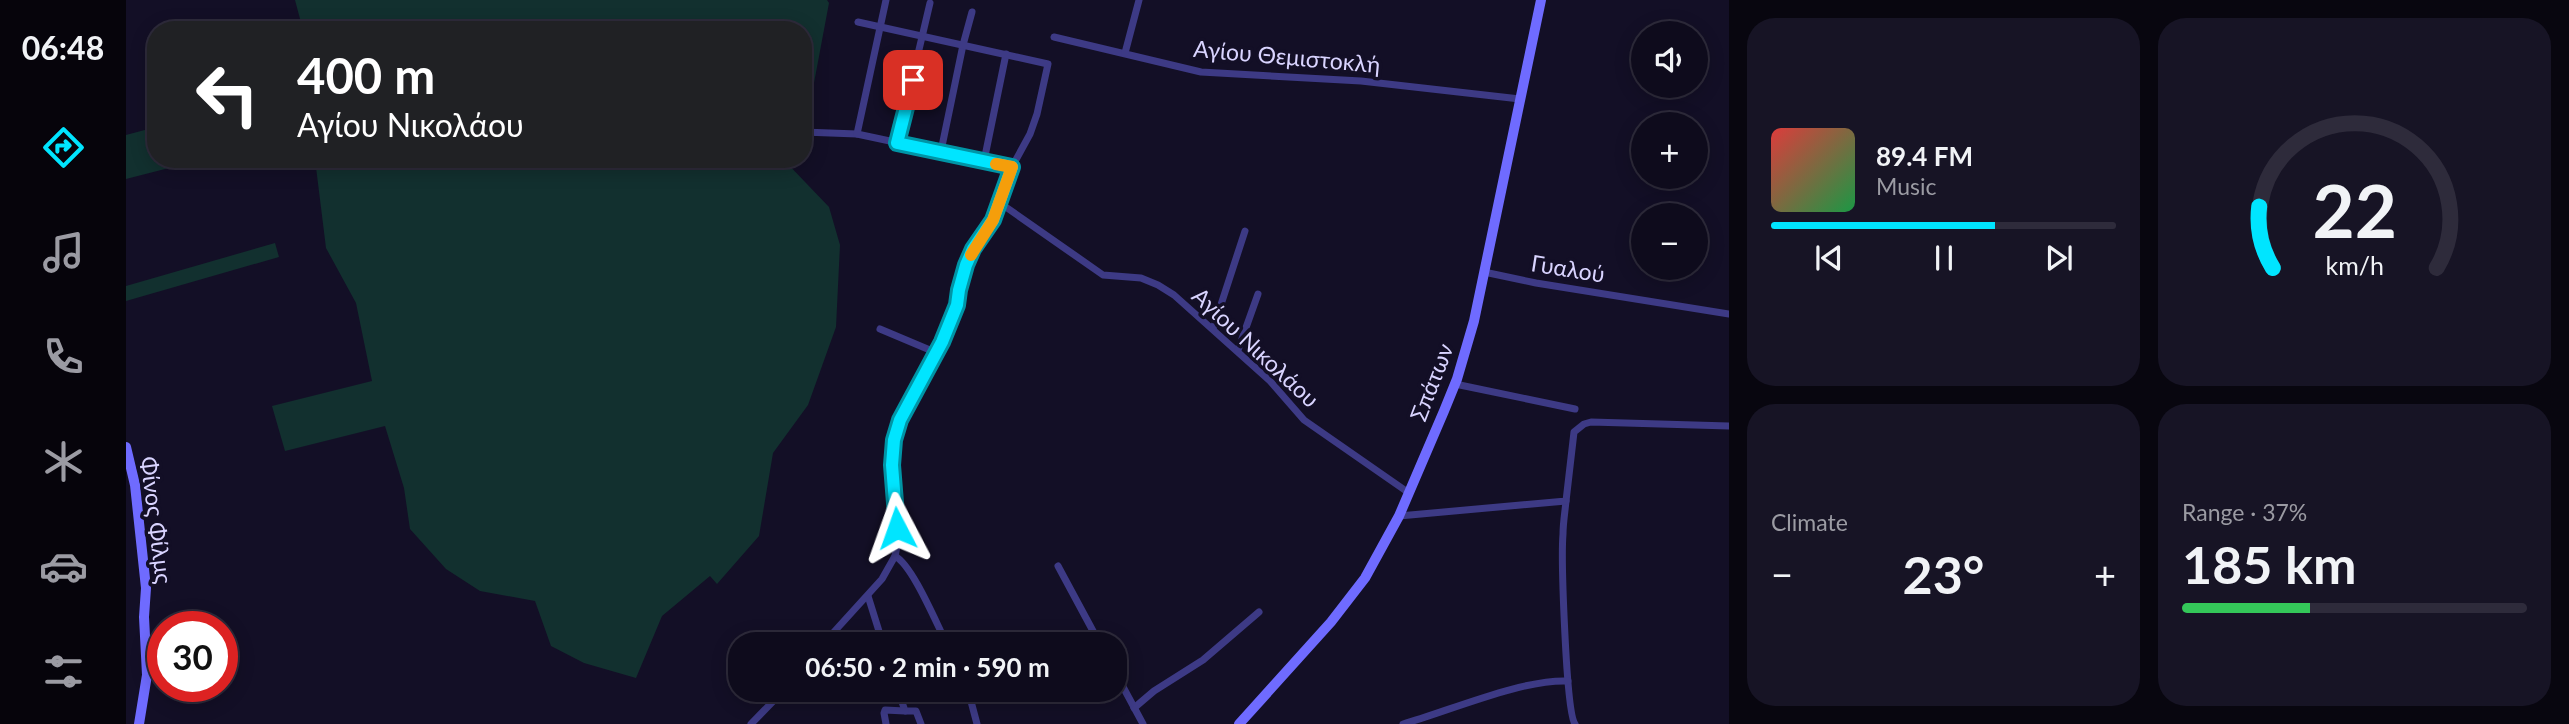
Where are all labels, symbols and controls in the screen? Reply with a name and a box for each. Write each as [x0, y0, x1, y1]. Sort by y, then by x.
map controls [1631, 21, 1708, 280]
button: sound [1631, 21, 1708, 98]
text: 06:48 [22, 28, 104, 67]
street label: Αγίου Θεμιστοκλή [1192, 34, 1382, 78]
text: 400 m [297, 46, 435, 104]
icon: left [182, 49, 273, 140]
pin [883, 50, 943, 110]
icon: arrive [894, 61, 932, 99]
text: Αγίου Νικολάου [297, 105, 524, 144]
button: + [1631, 112, 1708, 189]
icon: directions [39, 123, 88, 172]
text: 89.4 FM [1876, 140, 1973, 172]
text: 22 [2312, 167, 2397, 255]
text: Music [1876, 172, 1936, 200]
button: − [1631, 203, 1708, 280]
icon: music [39, 228, 88, 277]
icon: previous [1810, 239, 1848, 277]
icon: pause [1925, 239, 1963, 277]
icon: next [2040, 239, 2078, 277]
street label: Γυαλού [1529, 248, 1607, 288]
text: km/h [2325, 250, 2384, 280]
street label: Αγίου Νικολάου [1187, 281, 1325, 413]
icon: phone [39, 332, 88, 381]
street label: Σπάτων [1403, 339, 1459, 425]
icon: climate [39, 437, 88, 486]
street label: Φίνος Φίλμς [135, 455, 179, 586]
position arrow [860, 491, 934, 565]
text: Range · 37% [2182, 498, 2307, 526]
text: Climate [1771, 508, 1848, 536]
text: 185 km [2182, 533, 2356, 595]
icon: car [39, 542, 88, 591]
text: 23° [1903, 543, 1984, 605]
text: − [1771, 551, 1793, 597]
text: + [2094, 551, 2116, 597]
speed limit sign: 30 [147, 611, 238, 702]
icon: filters [39, 647, 88, 696]
text: 06:50 · 2 min · 590 m [805, 651, 1050, 683]

